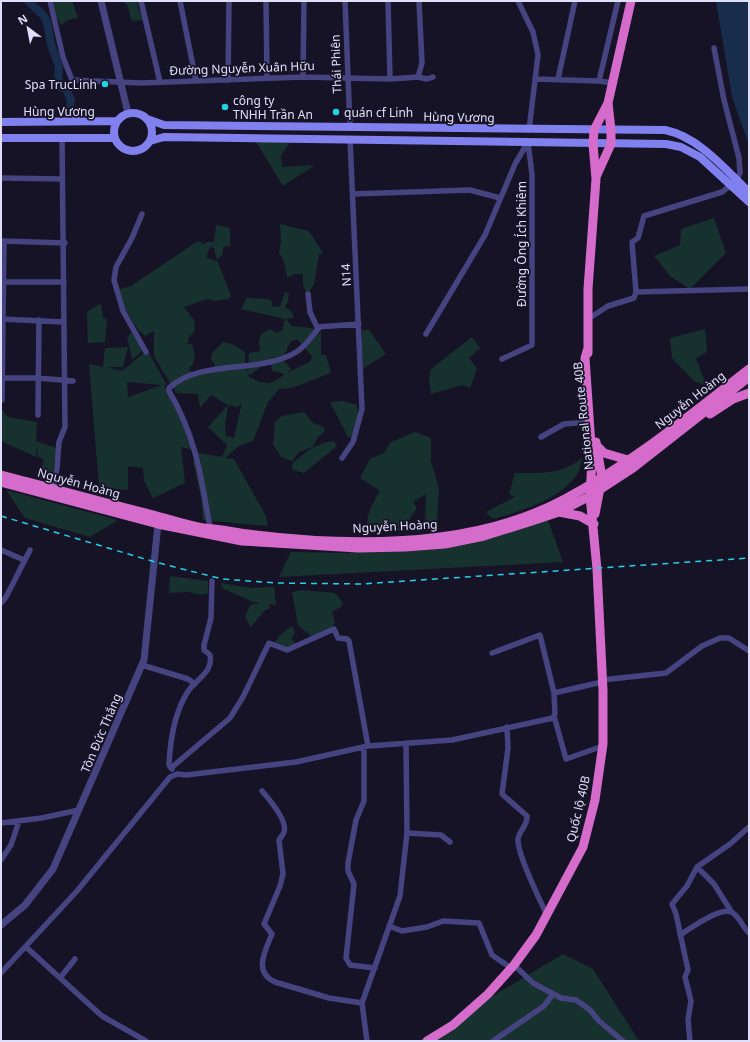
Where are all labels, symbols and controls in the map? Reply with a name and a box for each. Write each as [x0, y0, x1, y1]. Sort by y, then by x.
north arrow [8, 8, 48, 48]
text: N [15, 10, 30, 28]
street label: Thái Phiên [326, 34, 346, 94]
street label: Đường Nguyễn Xuân Hữu [169, 57, 315, 79]
place label: Spa TrucLinh [25, 76, 97, 93]
marker: Spa TrucLinh [100, 79, 110, 89]
place label: công ty TNHH Trần An [233, 92, 313, 123]
marker: công ty TNHH Trần An [220, 102, 230, 112]
street label: Hùng Vương [23, 103, 95, 120]
place label: quán cf Linh [344, 104, 413, 121]
marker: quán cf Linh [331, 107, 341, 117]
street label: Hùng Vương [423, 108, 495, 126]
street label: Đường Ông Ích Khiêm [513, 181, 530, 307]
street label: N14 [337, 263, 355, 287]
street label: National Route 40B [569, 361, 597, 471]
street label: Nguyễn Hoàng [651, 367, 729, 433]
street label: Nguyễn Hoàng [36, 464, 122, 502]
street label: Nguyễn Hoàng [352, 515, 438, 537]
street label: Tôn Đức Thắng [77, 691, 125, 775]
street label: Quốc lộ 40B [562, 774, 594, 844]

